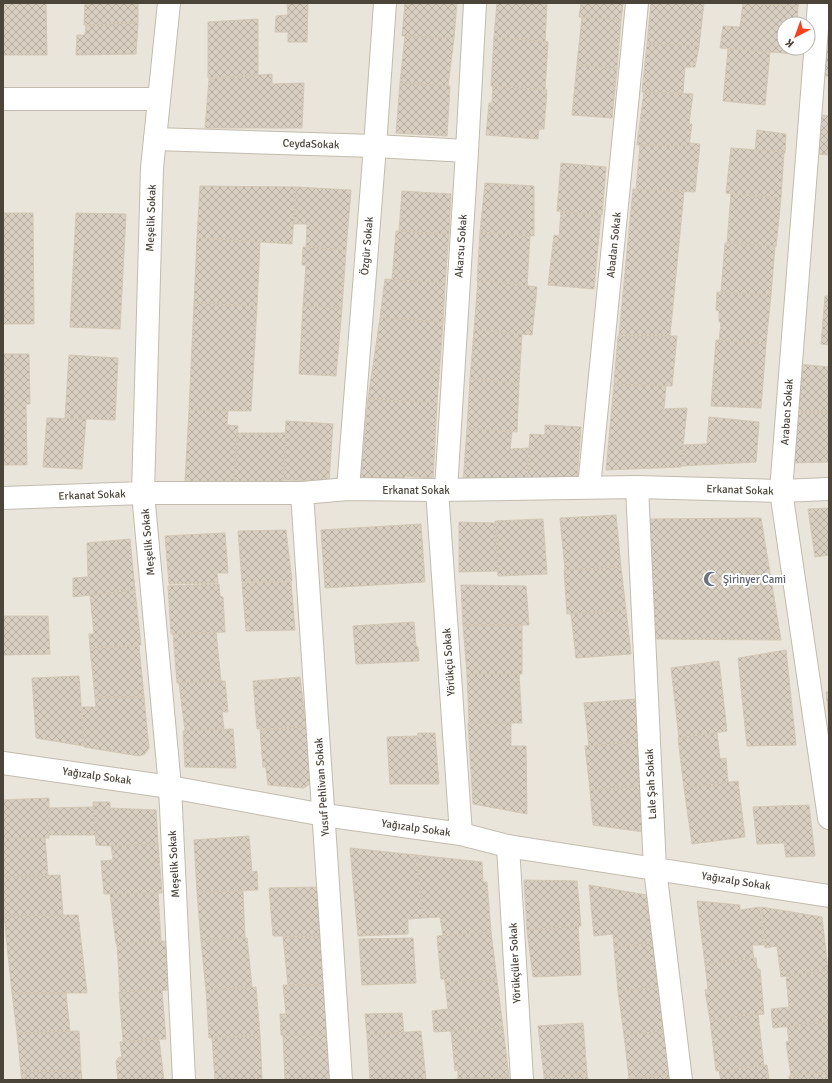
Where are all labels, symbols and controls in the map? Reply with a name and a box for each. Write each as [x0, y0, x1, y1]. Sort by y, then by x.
north arrow [776, 16, 816, 56]
text: K [783, 36, 797, 50]
street label: CeydaSokak [282, 137, 340, 152]
street label: Meşelik Sokak [143, 184, 159, 252]
street label: Abadan Sokak [604, 211, 624, 279]
street label: Akarsu Sokak [452, 213, 470, 278]
street label: Özgür Sokak [357, 216, 376, 276]
street label: Arabacı Sokak [778, 378, 796, 446]
street label: Erkanat Sokak [706, 482, 774, 498]
street label: Erkanat Sokak [382, 484, 450, 497]
street label: Erkanat Sokak [58, 487, 126, 503]
street label: Meşelik Sokak [139, 507, 157, 576]
mosque icon: Şirinyer Cami [702, 570, 720, 588]
place label: Şirinyer Cami [723, 573, 786, 586]
street label: Yörükçü Sokak [440, 627, 458, 696]
street label: Yusuf Pehlivan Sokak [312, 737, 332, 837]
street label: Lale Şah Sokak [643, 748, 659, 820]
street label: Yağızalp Sokak [62, 765, 133, 787]
street label: Yağızalp Sokak [381, 817, 452, 839]
street label: Meşelik Sokak [166, 830, 182, 898]
street label: Yağızalp Sokak [701, 869, 772, 893]
street label: Yörükçüler Sokak [506, 922, 524, 1004]

